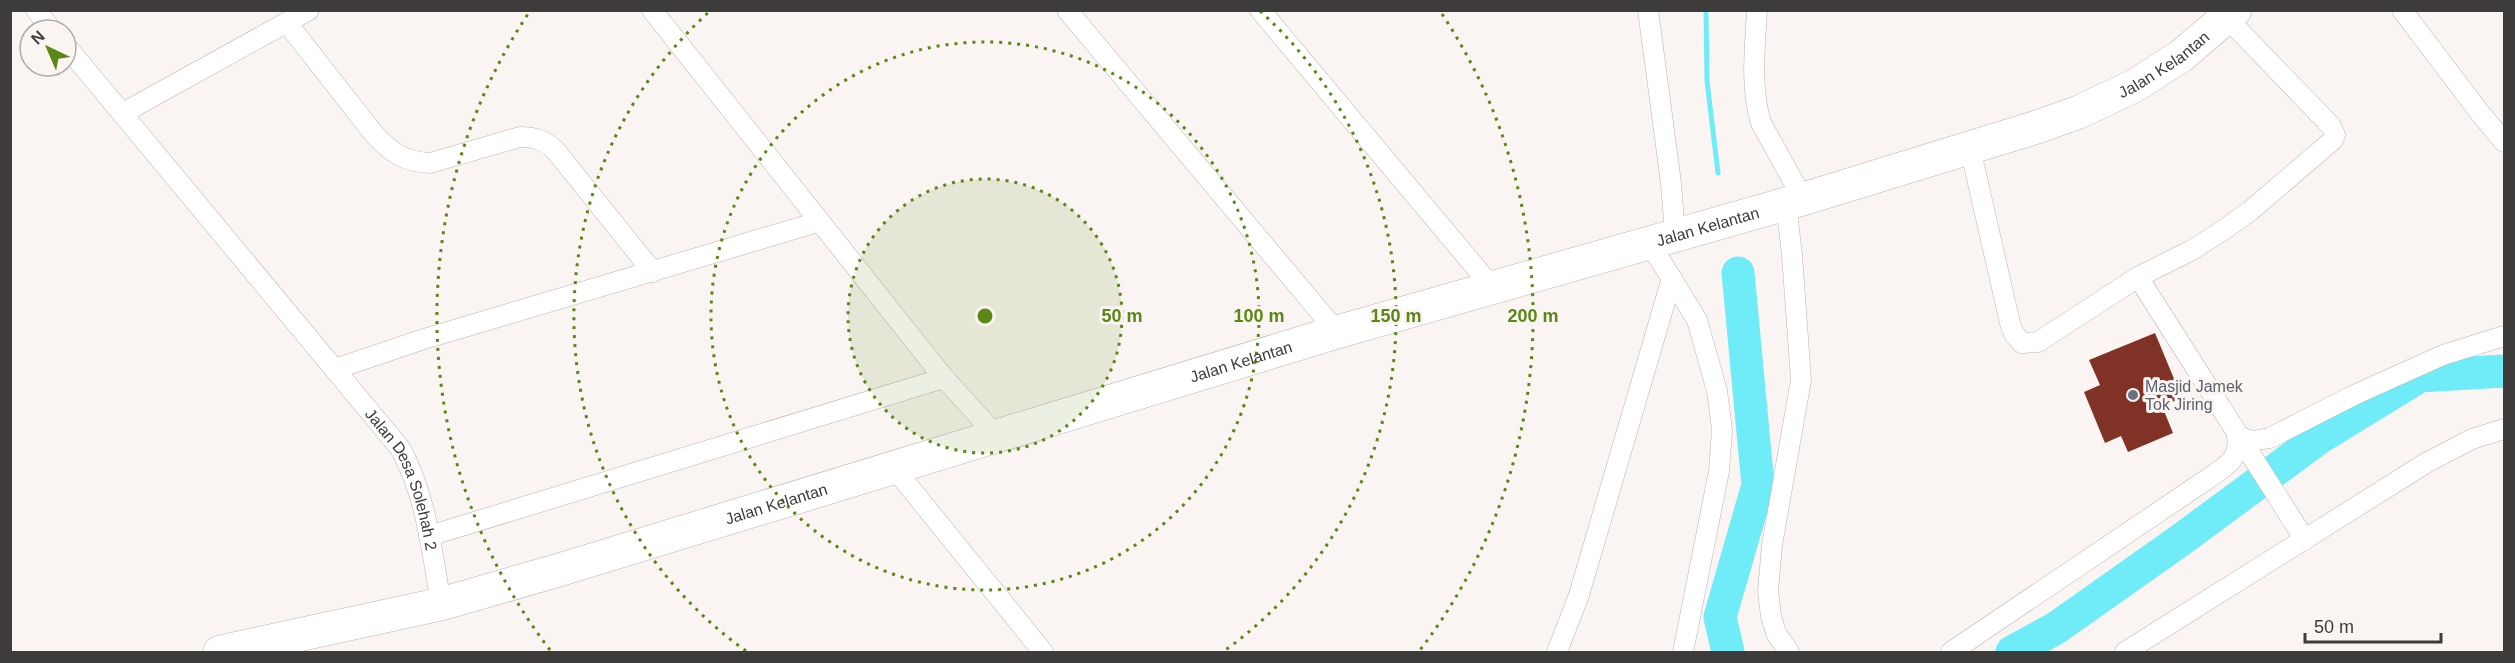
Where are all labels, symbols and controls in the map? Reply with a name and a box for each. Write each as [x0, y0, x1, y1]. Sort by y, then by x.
north arrow [18, 18, 78, 78]
text: N [28, 27, 48, 48]
street label: Jalan Kelantan [2116, 28, 2213, 101]
street label: Jalan Kelantan [1655, 204, 1761, 249]
centre of rings [975, 306, 995, 326]
text: 50 m [1101, 306, 1143, 326]
text: 100 m [1233, 306, 1285, 326]
text: 150 m [1370, 306, 1422, 326]
text: 200 m [1507, 306, 1559, 326]
street label: Jalan Kelantan [1188, 338, 1294, 386]
place label: Masjid Jamek Tok Jiring [2145, 378, 2244, 413]
marker: Masjid Jamek Tok Jiring [2126, 388, 2140, 402]
street label: Jalan Desa Solehah 2 [362, 405, 440, 552]
street label: Jalan Kelantan [723, 480, 829, 528]
scale bar [2305, 606, 2442, 644]
text: 50 m [2314, 617, 2354, 637]

